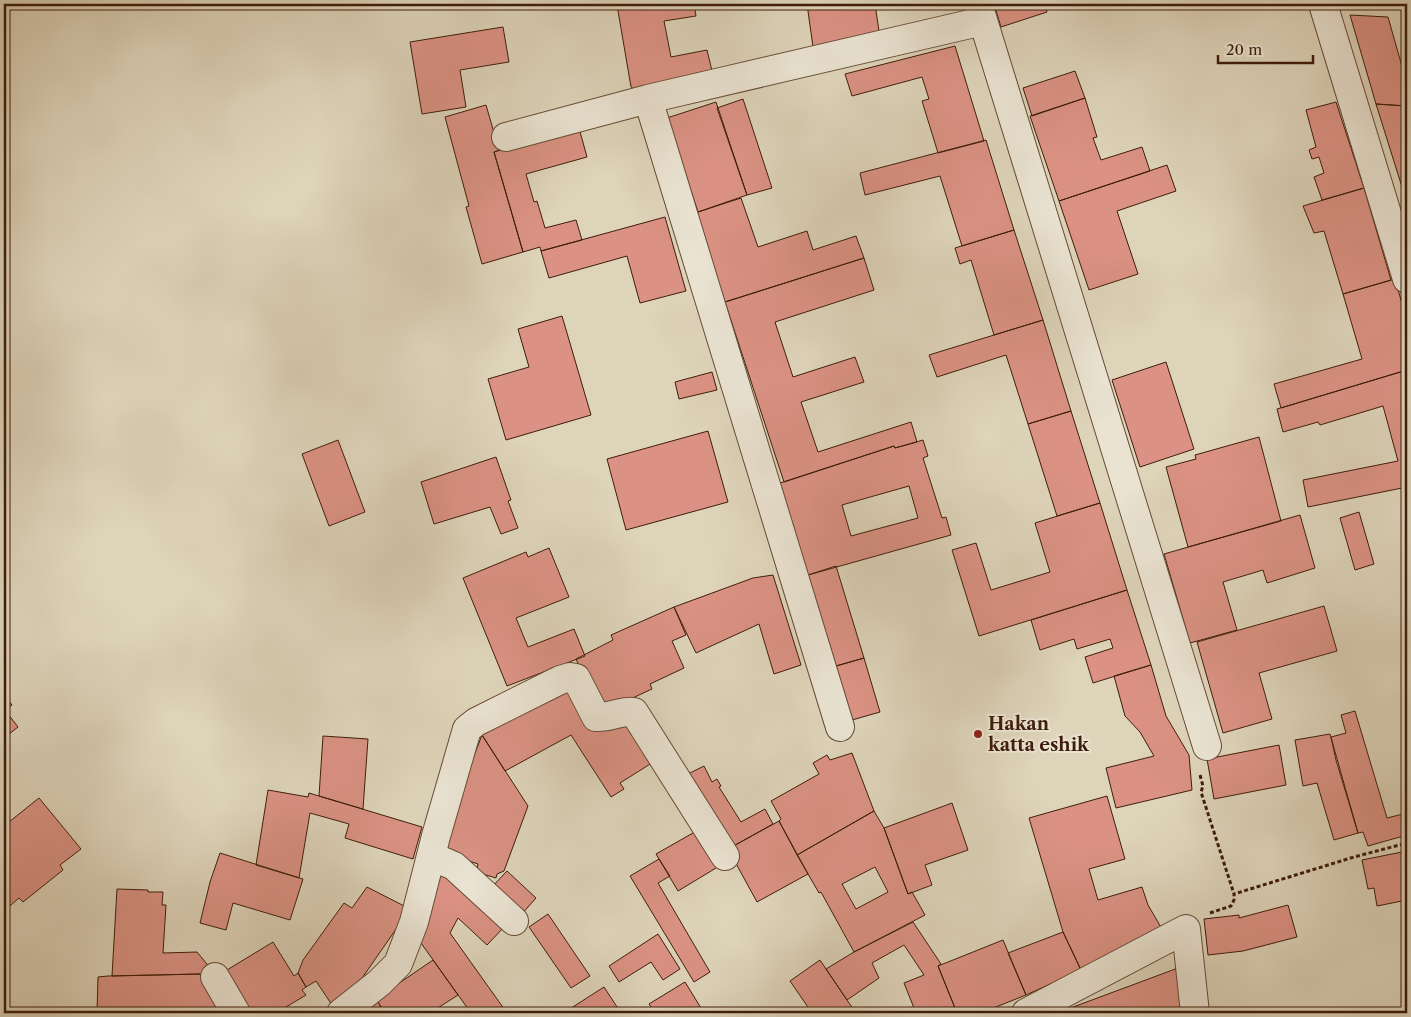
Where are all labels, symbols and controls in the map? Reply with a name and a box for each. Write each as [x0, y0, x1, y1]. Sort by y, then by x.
scale bar [1218, 32, 1314, 64]
text: 20 m [1226, 40, 1262, 59]
place label: Hakan katta eshik [988, 713, 1090, 756]
marker: Hakan katta eshik [972, 728, 984, 740]

